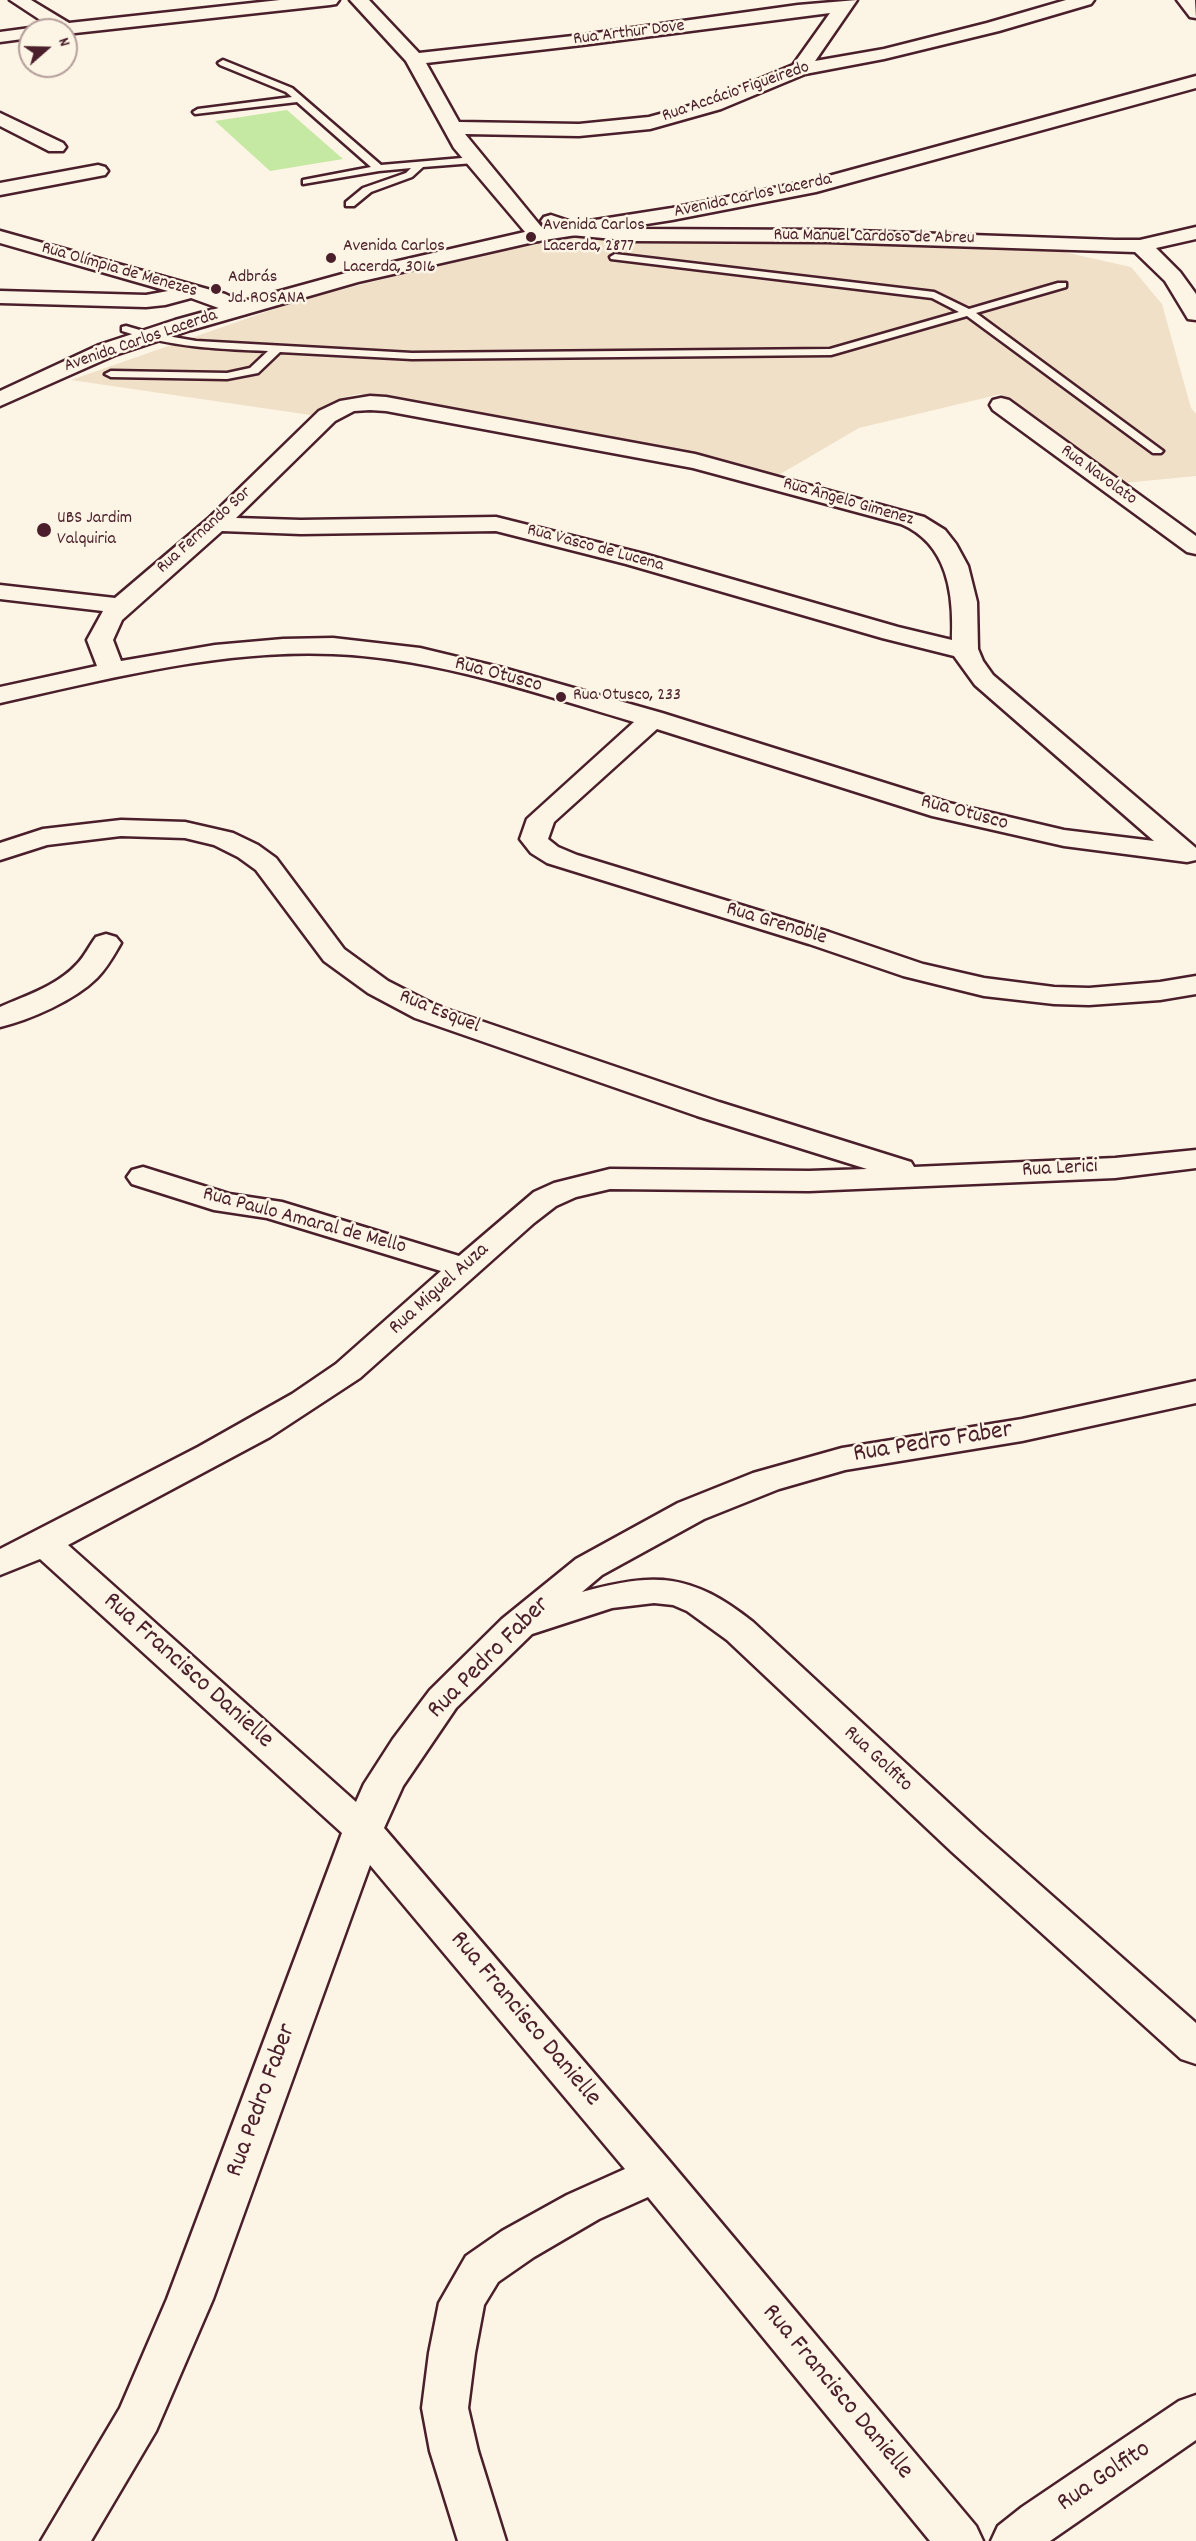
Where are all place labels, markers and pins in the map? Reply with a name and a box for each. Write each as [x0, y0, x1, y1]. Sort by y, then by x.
place label: Avenida Carlos Lacerda, 2877 [543, 216, 645, 258]
marker: Avenida Carlos Lacerda, 2877 [524, 230, 538, 244]
place label: Avenida Carlos Lacerda, 3016 [343, 237, 445, 280]
marker: Avenida Carlos Lacerda, 3016 [324, 251, 338, 265]
place label: Adbrás Jd. ROSANA [228, 268, 306, 310]
marker: Adbrás Jd. ROSANA [209, 282, 223, 296]
place label: UBS Jardim Valquiria [57, 509, 132, 552]
marker: UBS Jardim Valquiria [35, 521, 53, 539]
place label: Rua Otusco, 233 [573, 686, 681, 708]
marker: Rua Otusco, 233 [554, 690, 568, 704]

